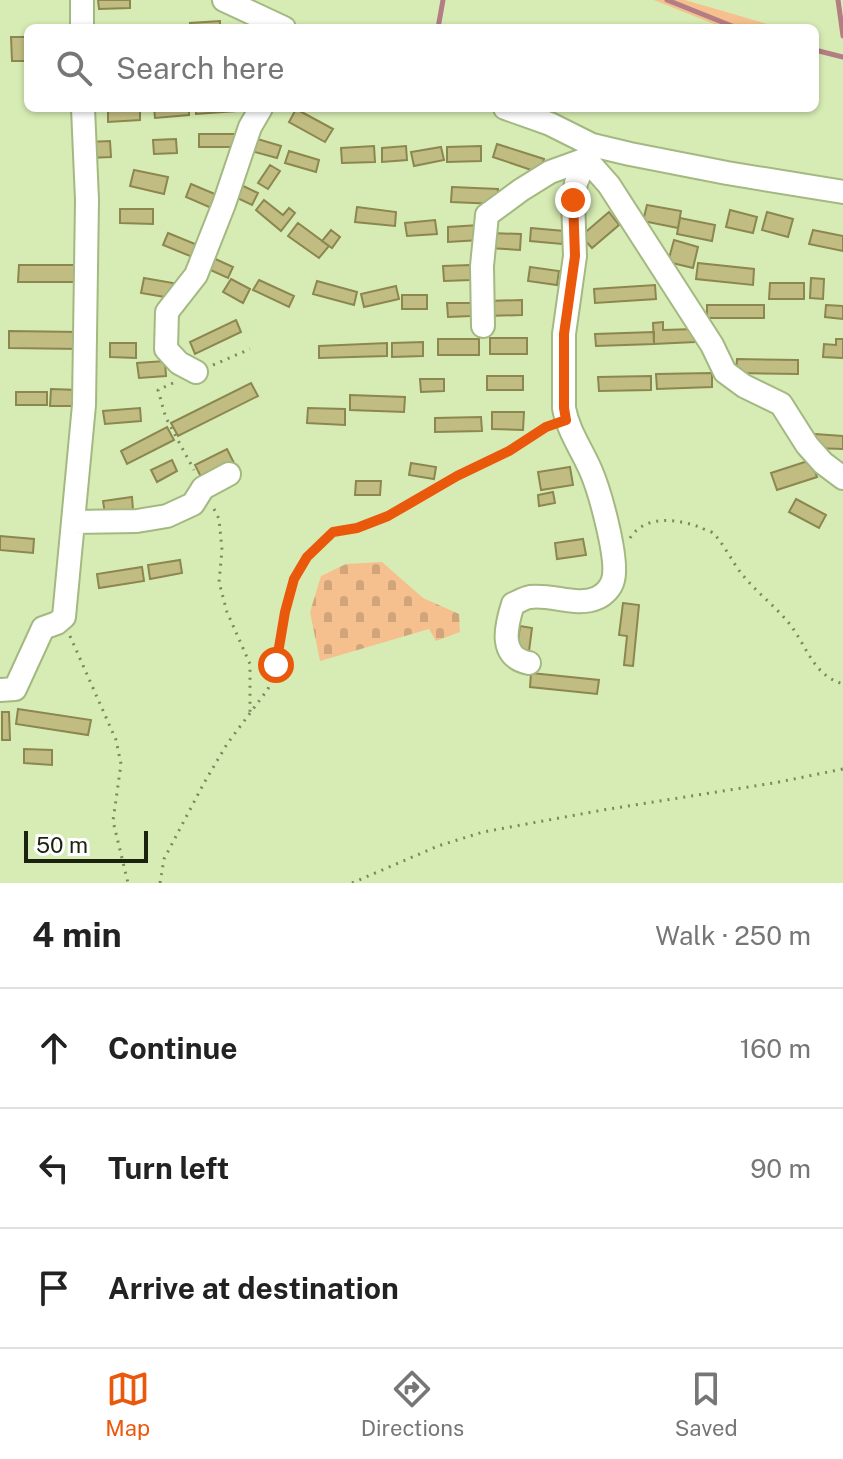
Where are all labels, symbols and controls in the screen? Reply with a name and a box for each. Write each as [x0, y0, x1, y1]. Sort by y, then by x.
search box [24, 24, 819, 112]
icon: search [52, 46, 96, 90]
text: Search here [116, 50, 284, 86]
route end [555, 182, 591, 218]
route start [258, 647, 294, 683]
scale bar [24, 827, 148, 863]
text: 50 m [36, 832, 88, 858]
text: 4 min [32, 915, 122, 955]
text: Walk · 250 m [655, 920, 811, 951]
icon: ahead [32, 1026, 76, 1070]
text: Continue [108, 1030, 238, 1066]
text: 160 m [740, 1033, 811, 1064]
icon: left [32, 1146, 76, 1190]
text: Turn left [108, 1150, 229, 1186]
text: 90 m [750, 1153, 811, 1184]
icon: arrive [32, 1266, 76, 1310]
text: Arrive at destination [108, 1270, 399, 1306]
tab: Map [105, 1367, 150, 1441]
tab: Directions [361, 1367, 464, 1441]
tab: Saved [675, 1367, 738, 1441]

